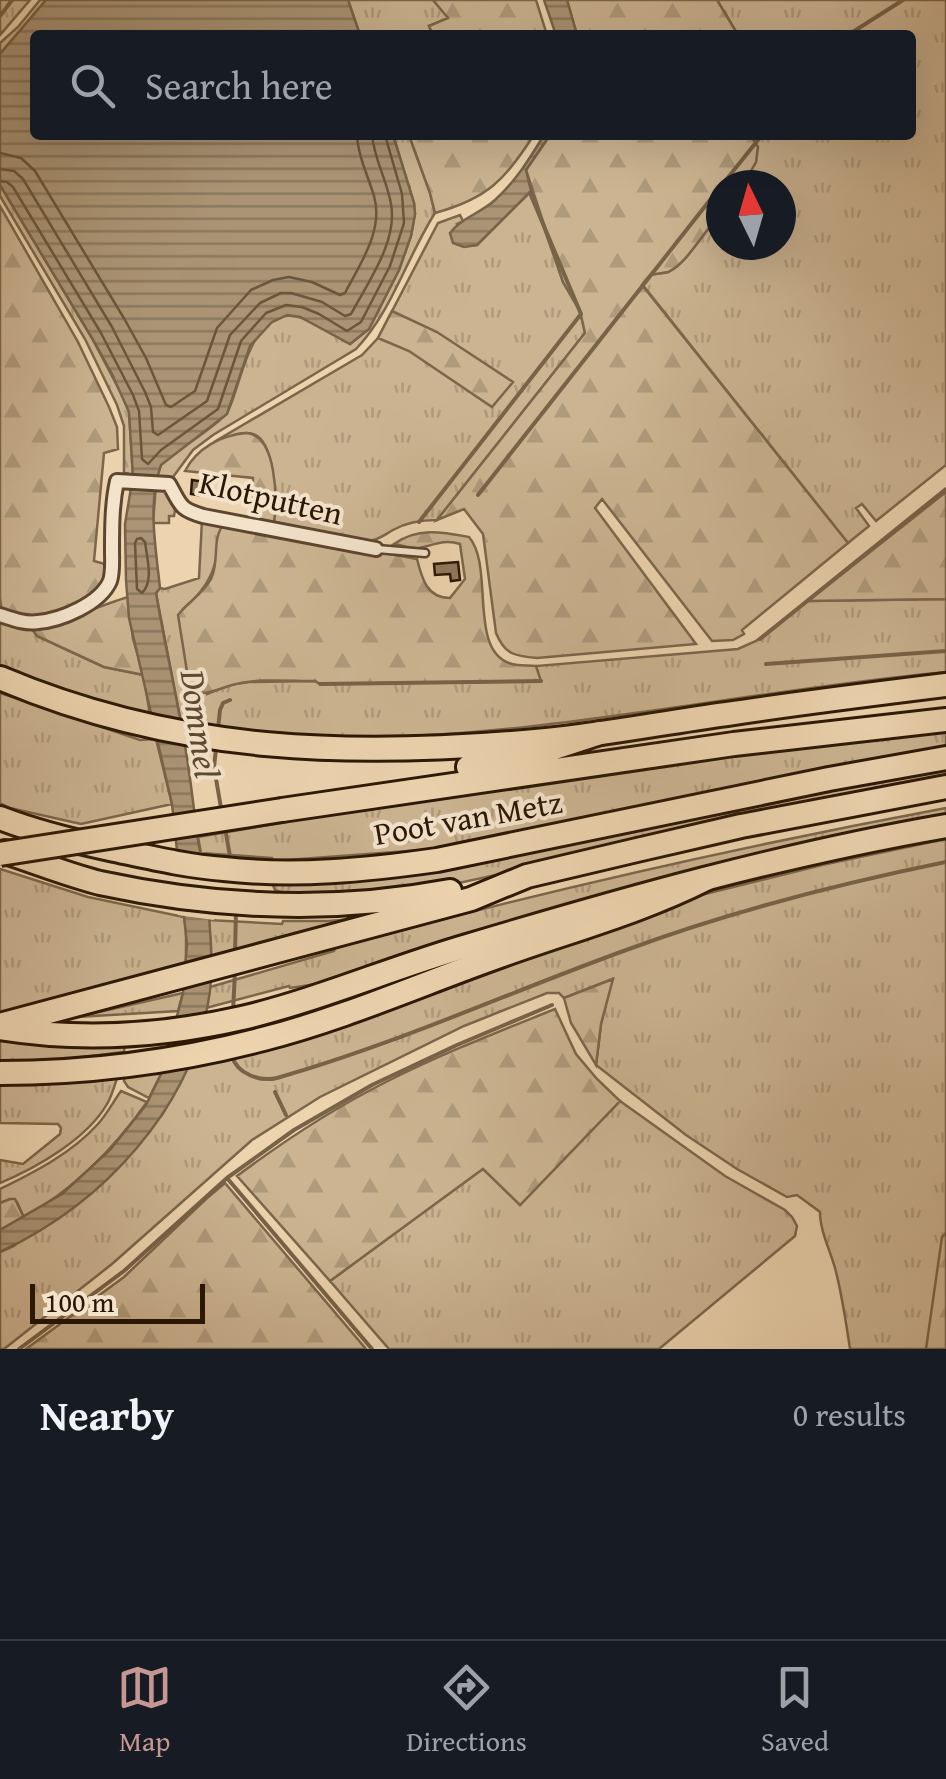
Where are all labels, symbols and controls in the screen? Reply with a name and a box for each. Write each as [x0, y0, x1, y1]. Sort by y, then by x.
search box [30, 30, 916, 140]
text: Search here [145, 57, 333, 113]
icon: search [65, 58, 120, 113]
north arrow [706, 170, 796, 260]
street label: Klotputten [195, 458, 347, 537]
water label: Dommel [168, 666, 233, 781]
street label: Poot van Metz [370, 778, 566, 857]
scale bar [30, 1279, 205, 1324]
text: 100 m [45, 1281, 114, 1322]
text: Nearby [40, 1384, 174, 1445]
text: 0 results [793, 1391, 906, 1438]
tab: Map [117, 1660, 172, 1761]
tab: Directions [406, 1660, 527, 1761]
tab: Saved [761, 1660, 829, 1761]

